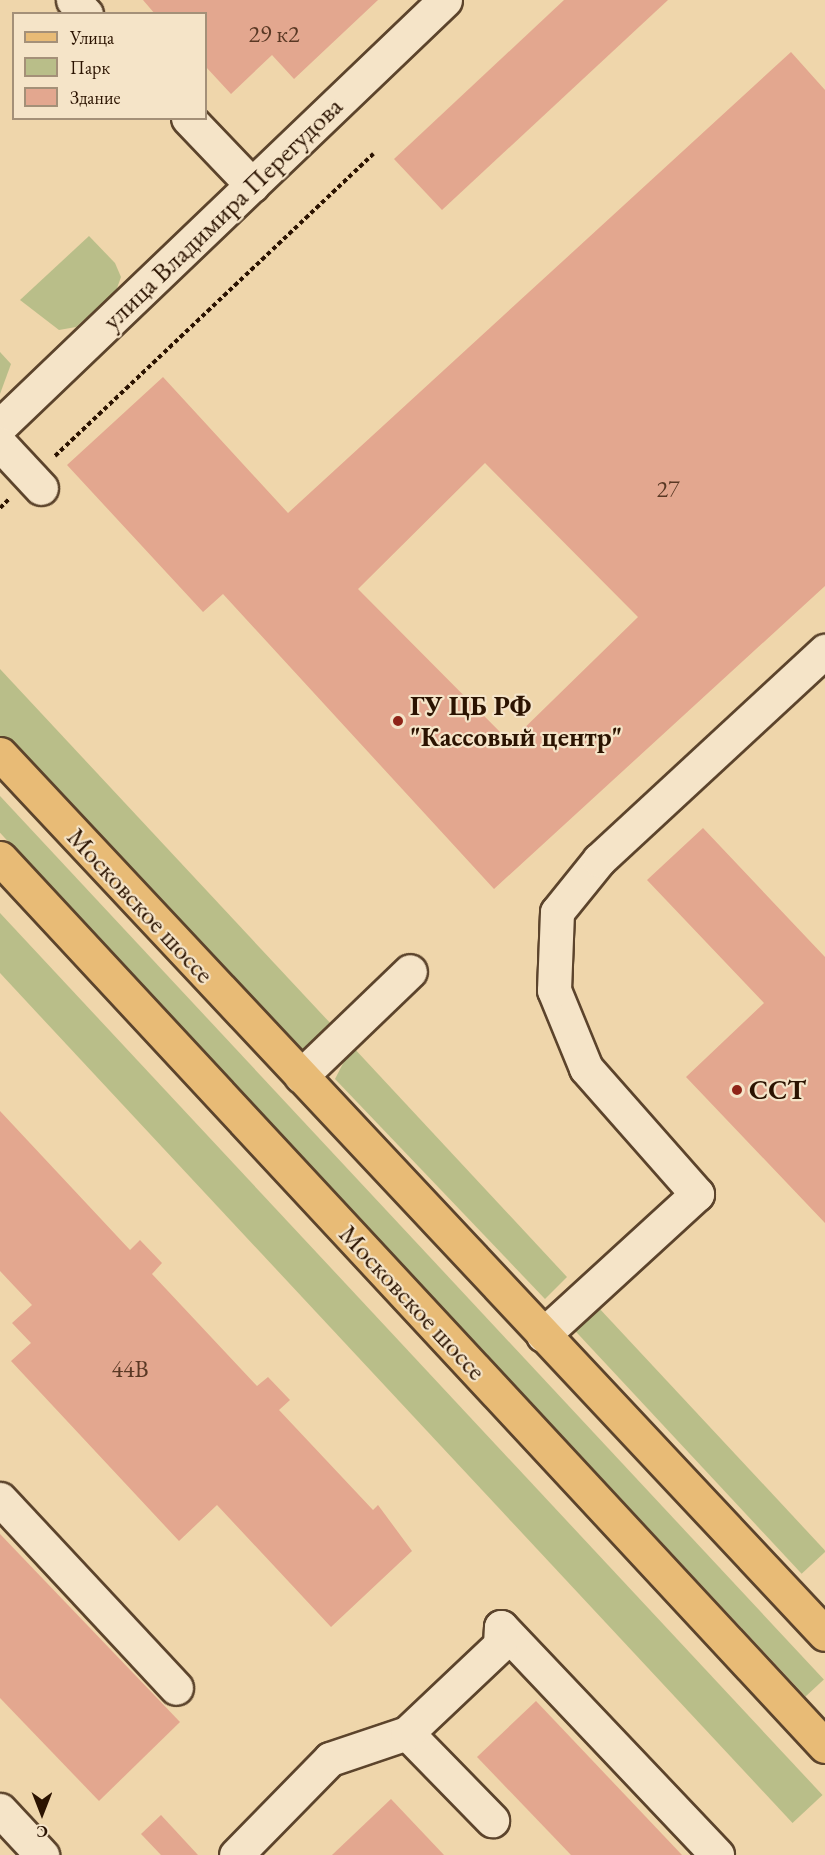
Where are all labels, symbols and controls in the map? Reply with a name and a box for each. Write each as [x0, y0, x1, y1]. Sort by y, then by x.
legend [12, 12, 207, 120]
house number: 29 к2 [249, 20, 299, 48]
text: Улица [70, 26, 114, 49]
text: Парк [70, 56, 110, 79]
text: Здание [70, 86, 120, 109]
street label: улица Владимира Перегудова [95, 90, 349, 336]
house number: 27 [656, 475, 680, 503]
place label: ГУ ЦБ РФ "Кассовый центр" [410, 689, 622, 752]
marker: ГУ ЦБ РФ "Кассовый центр" [391, 714, 405, 728]
street label: Московское шоссе [61, 821, 221, 989]
place label: ССТ [749, 1074, 806, 1106]
marker: ССТ [730, 1083, 744, 1097]
street label: Московское шоссе [333, 1218, 493, 1386]
house number: 44В [111, 1355, 149, 1383]
north arrow [12, 1783, 72, 1843]
text: С [36, 1821, 48, 1842]

